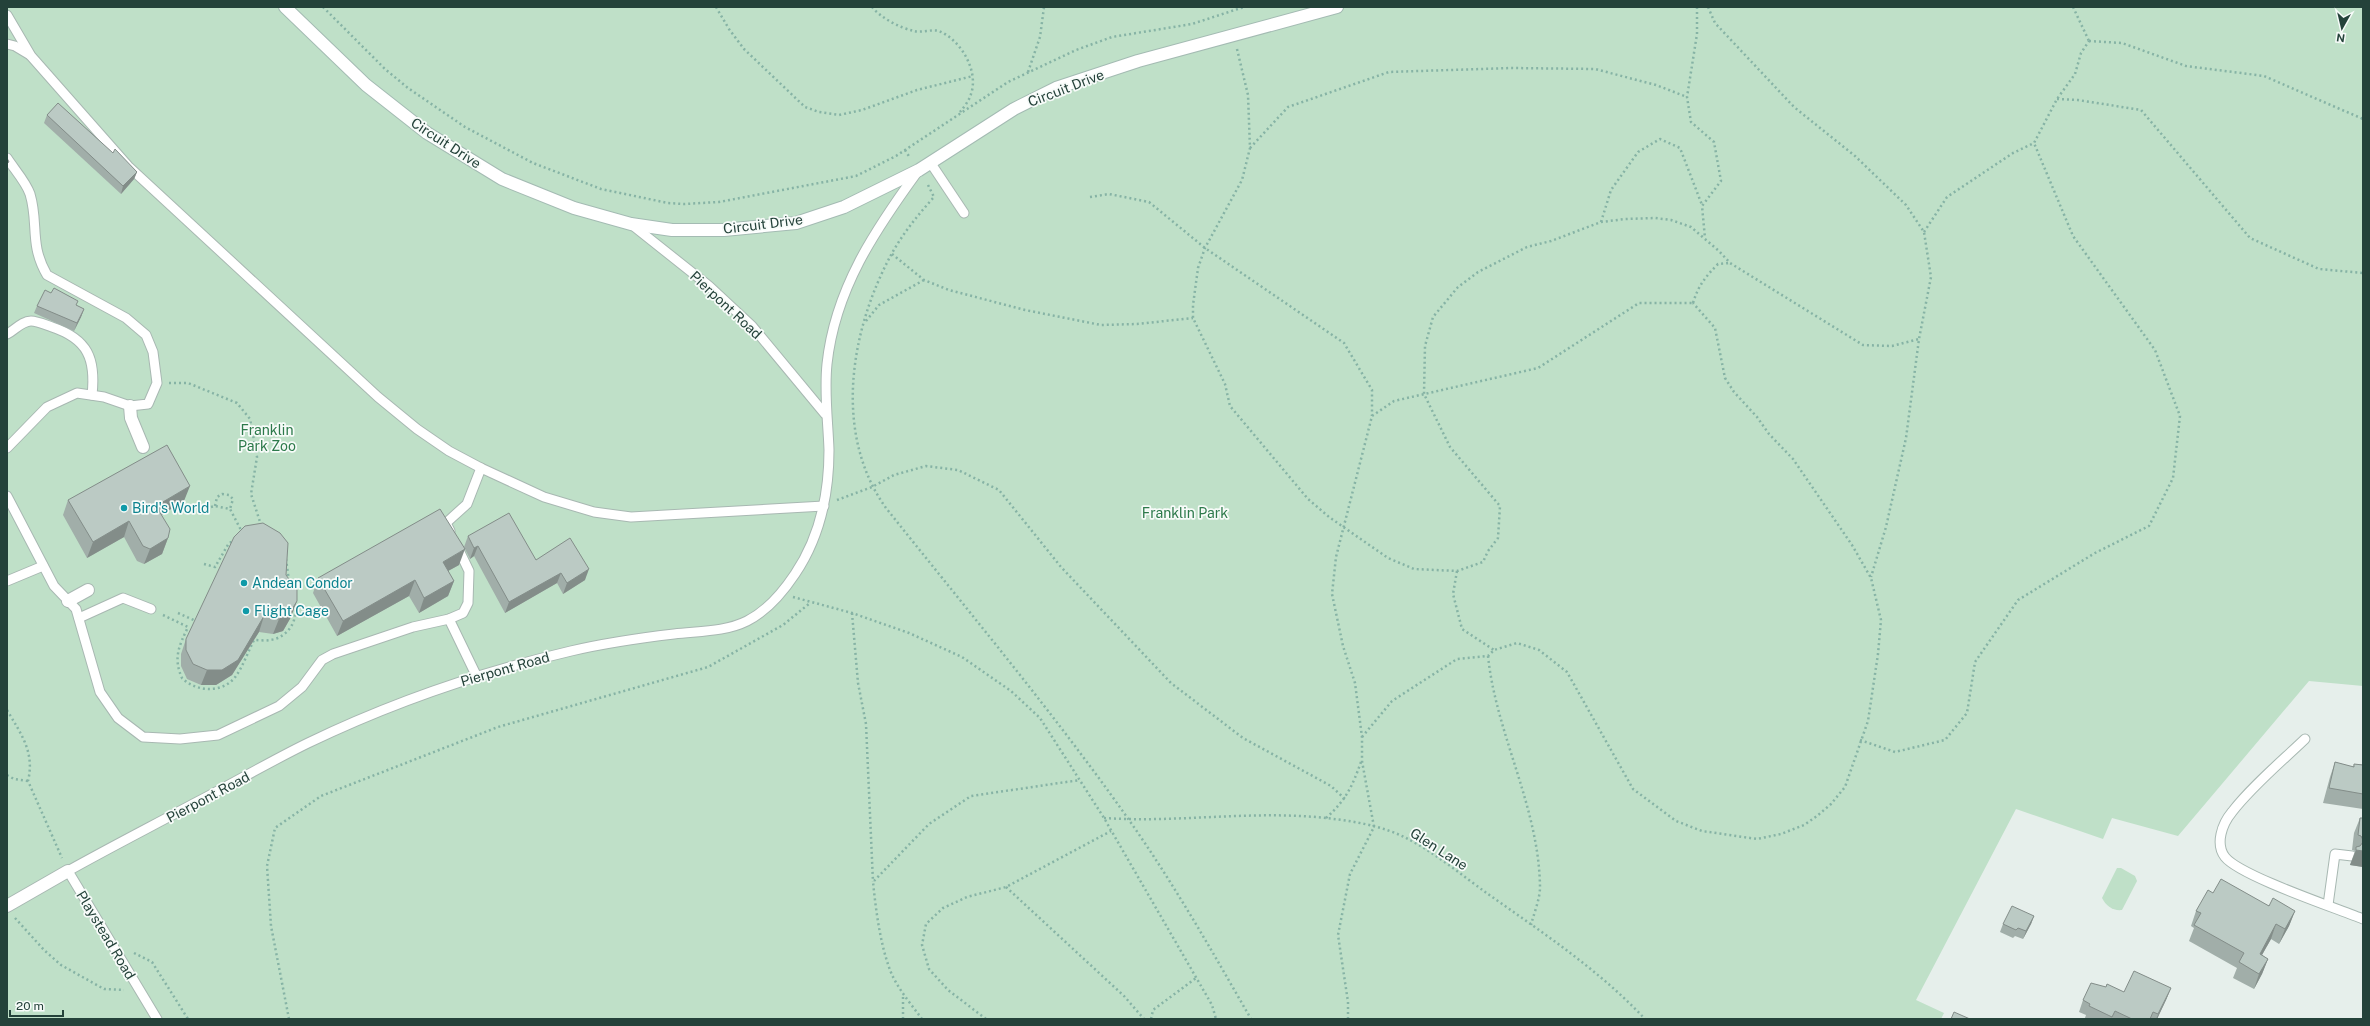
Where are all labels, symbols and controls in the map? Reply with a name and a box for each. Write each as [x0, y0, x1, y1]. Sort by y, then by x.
north arrow [2322, 8, 2362, 48]
text: N [2336, 31, 2346, 44]
street label: Circuit Drive [1026, 66, 1106, 110]
street label: Circuit Drive [408, 114, 484, 172]
street label: Circuit Drive [722, 211, 804, 237]
street label: Pierpont Road [687, 268, 765, 342]
park label: Franklin Park Zoo [238, 422, 296, 454]
place label: Bird's World [132, 500, 209, 516]
marker: Bird's World [119, 503, 129, 513]
park label: Franklin Park [1142, 505, 1228, 521]
place label: Andean Condor [252, 575, 353, 591]
marker: Andean Condor [239, 578, 249, 588]
place label: Flight Cage [254, 603, 329, 619]
marker: Flight Cage [241, 606, 251, 616]
street label: Pierpont Road [459, 649, 551, 689]
street label: Pierpont Road [164, 768, 252, 826]
street label: Glen Lane [1407, 825, 1471, 873]
street label: Playstead Road [73, 888, 139, 982]
scale bar [10, 992, 63, 1018]
text: 20 m [16, 999, 44, 1013]

